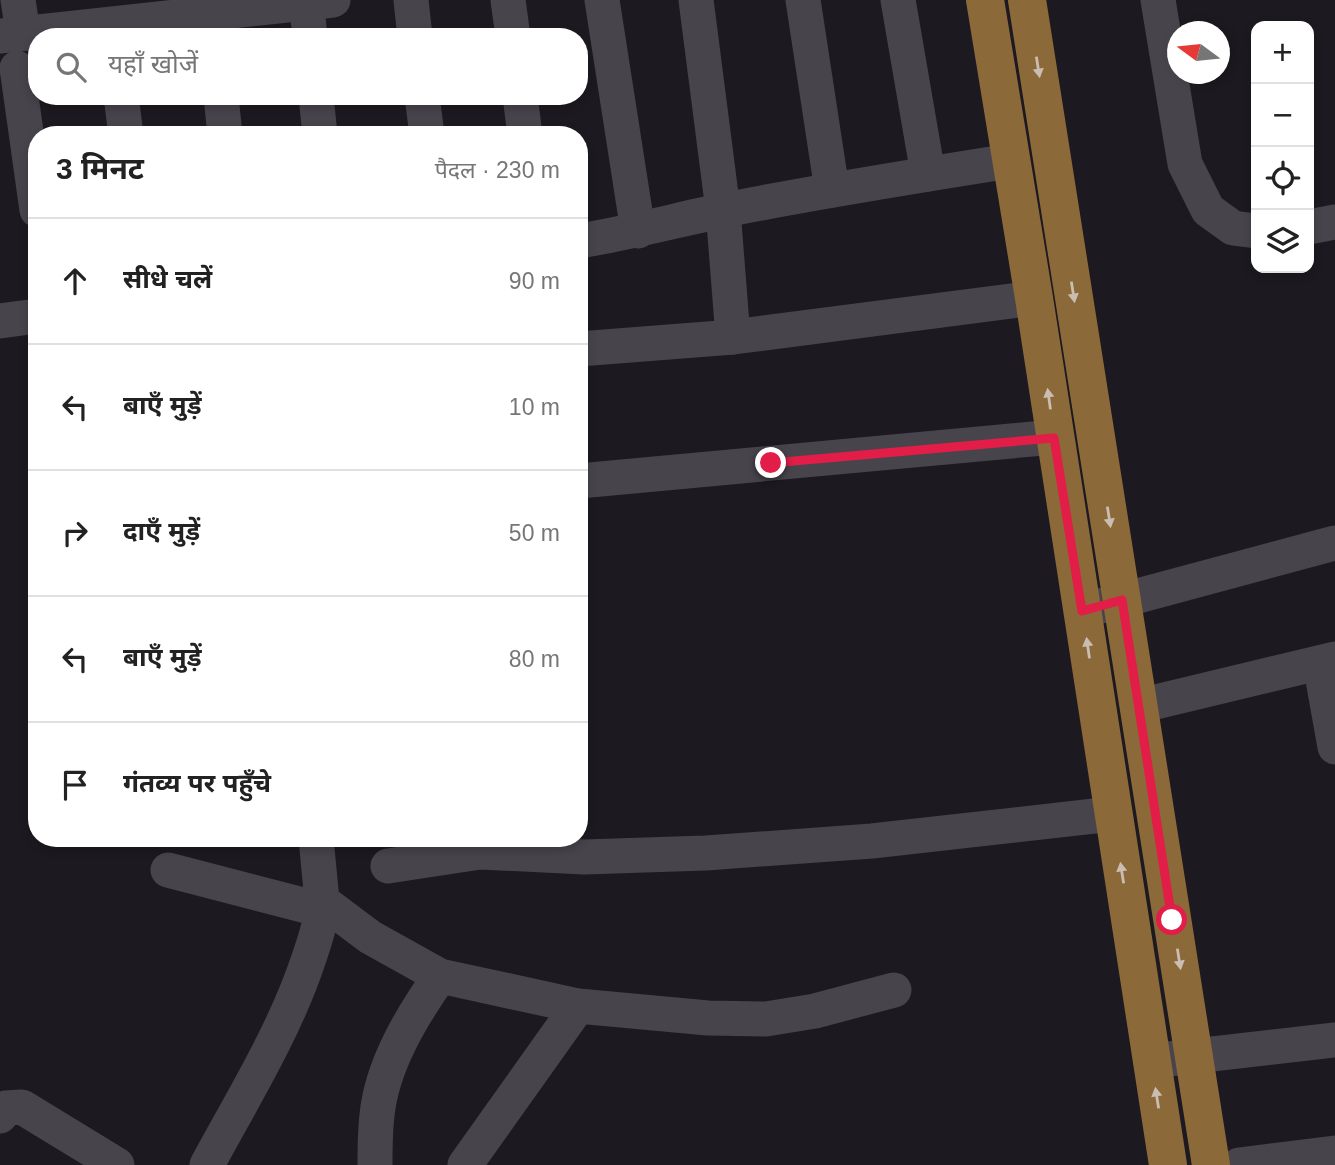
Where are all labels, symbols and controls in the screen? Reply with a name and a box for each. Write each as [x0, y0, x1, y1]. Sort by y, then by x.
north arrow [1167, 21, 1230, 84]
map controls [1251, 21, 1314, 273]
button: + [1251, 21, 1314, 84]
search box [28, 28, 588, 105]
icon: search [52, 48, 90, 86]
text: यहाँ खोजें [108, 49, 198, 79]
one-way arrow [1033, 57, 1044, 79]
button: − [1251, 84, 1314, 147]
button: locate [1251, 147, 1314, 210]
text: 3 मिनट [56, 152, 144, 185]
text: पैदल · 230 m [435, 157, 560, 183]
button: layers [1251, 210, 1314, 273]
icon: ahead [56, 262, 94, 300]
text: सीधे चलें [123, 264, 212, 294]
text: 90 m [509, 268, 560, 294]
one-way arrow [1068, 281, 1079, 303]
icon: left [56, 388, 94, 426]
one-way arrow [1043, 388, 1054, 410]
text: बाएँ मुड़ें [123, 390, 202, 420]
text: 10 m [509, 394, 560, 420]
route end [755, 447, 786, 478]
one-way arrow [1103, 506, 1114, 528]
icon: right [56, 514, 94, 552]
text: दाएँ मुड़ें [123, 516, 200, 546]
text: 50 m [509, 520, 560, 546]
one-way arrow [1082, 637, 1093, 659]
icon: left [56, 640, 94, 678]
text: बाएँ मुड़ें [123, 642, 202, 672]
text: 80 m [509, 646, 560, 672]
icon: arrive [56, 766, 94, 804]
text: गंतव्य पर पहुँचे [123, 768, 271, 798]
one-way arrow [1116, 862, 1127, 884]
route start [1156, 904, 1187, 935]
one-way arrow [1173, 949, 1184, 971]
one-way arrow [1151, 1086, 1162, 1108]

